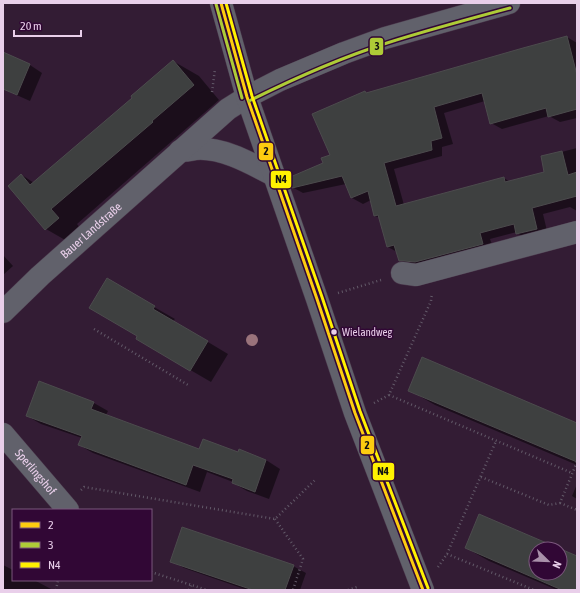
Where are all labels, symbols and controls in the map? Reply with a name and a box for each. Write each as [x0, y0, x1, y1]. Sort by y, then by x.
scale bar [14, 12, 81, 38]
text: 20 m [20, 19, 42, 33]
line badge: 3 [369, 37, 384, 56]
text: 3 [374, 40, 380, 52]
line badge: 2 [258, 142, 274, 161]
text: 2 [263, 145, 269, 157]
line badge: N4 [270, 170, 292, 189]
text: N4 [275, 173, 287, 185]
street label: Bauer Landstraße [58, 200, 125, 261]
place label: Wielandweg [342, 326, 393, 338]
marker: Wielandweg [329, 327, 339, 337]
line badge: 2 [360, 435, 375, 455]
text: 2 [364, 439, 370, 451]
street label: Sperlingshof [12, 446, 59, 498]
line badge: N4 [372, 462, 395, 481]
text: N4 [377, 465, 389, 477]
legend [12, 509, 152, 581]
text: 2 [48, 518, 54, 532]
text: 3 [48, 538, 54, 552]
north arrow [528, 541, 568, 581]
text: N4 [48, 558, 61, 572]
text: N [550, 560, 564, 570]

